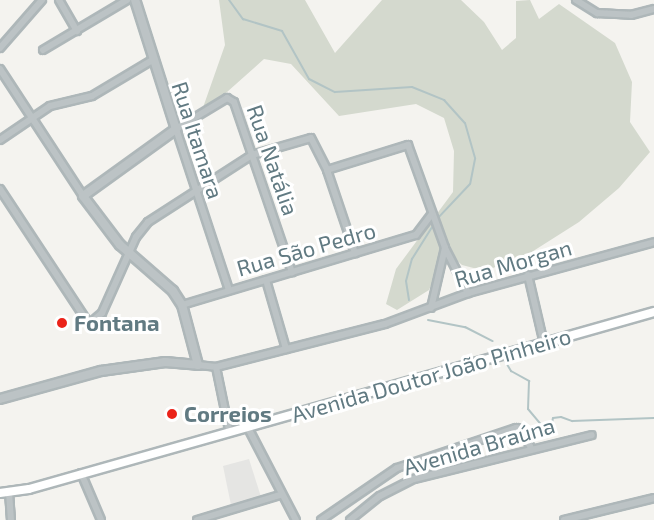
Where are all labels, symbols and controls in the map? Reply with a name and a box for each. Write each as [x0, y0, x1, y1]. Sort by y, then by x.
street label: Rua Itamara [167, 78, 229, 202]
street label: Rua Natália [242, 101, 304, 219]
street label: Rua São Pedro [234, 217, 378, 281]
street label: Rua Morgan [451, 234, 575, 292]
place label: Fontana [74, 310, 159, 336]
marker: Fontana [55, 316, 69, 330]
street label: Avenida Doutor João Pinheiro [288, 322, 574, 428]
place label: Correios [184, 401, 272, 427]
marker: Correios [165, 407, 179, 421]
street label: Avenida Braúna [400, 412, 558, 480]

